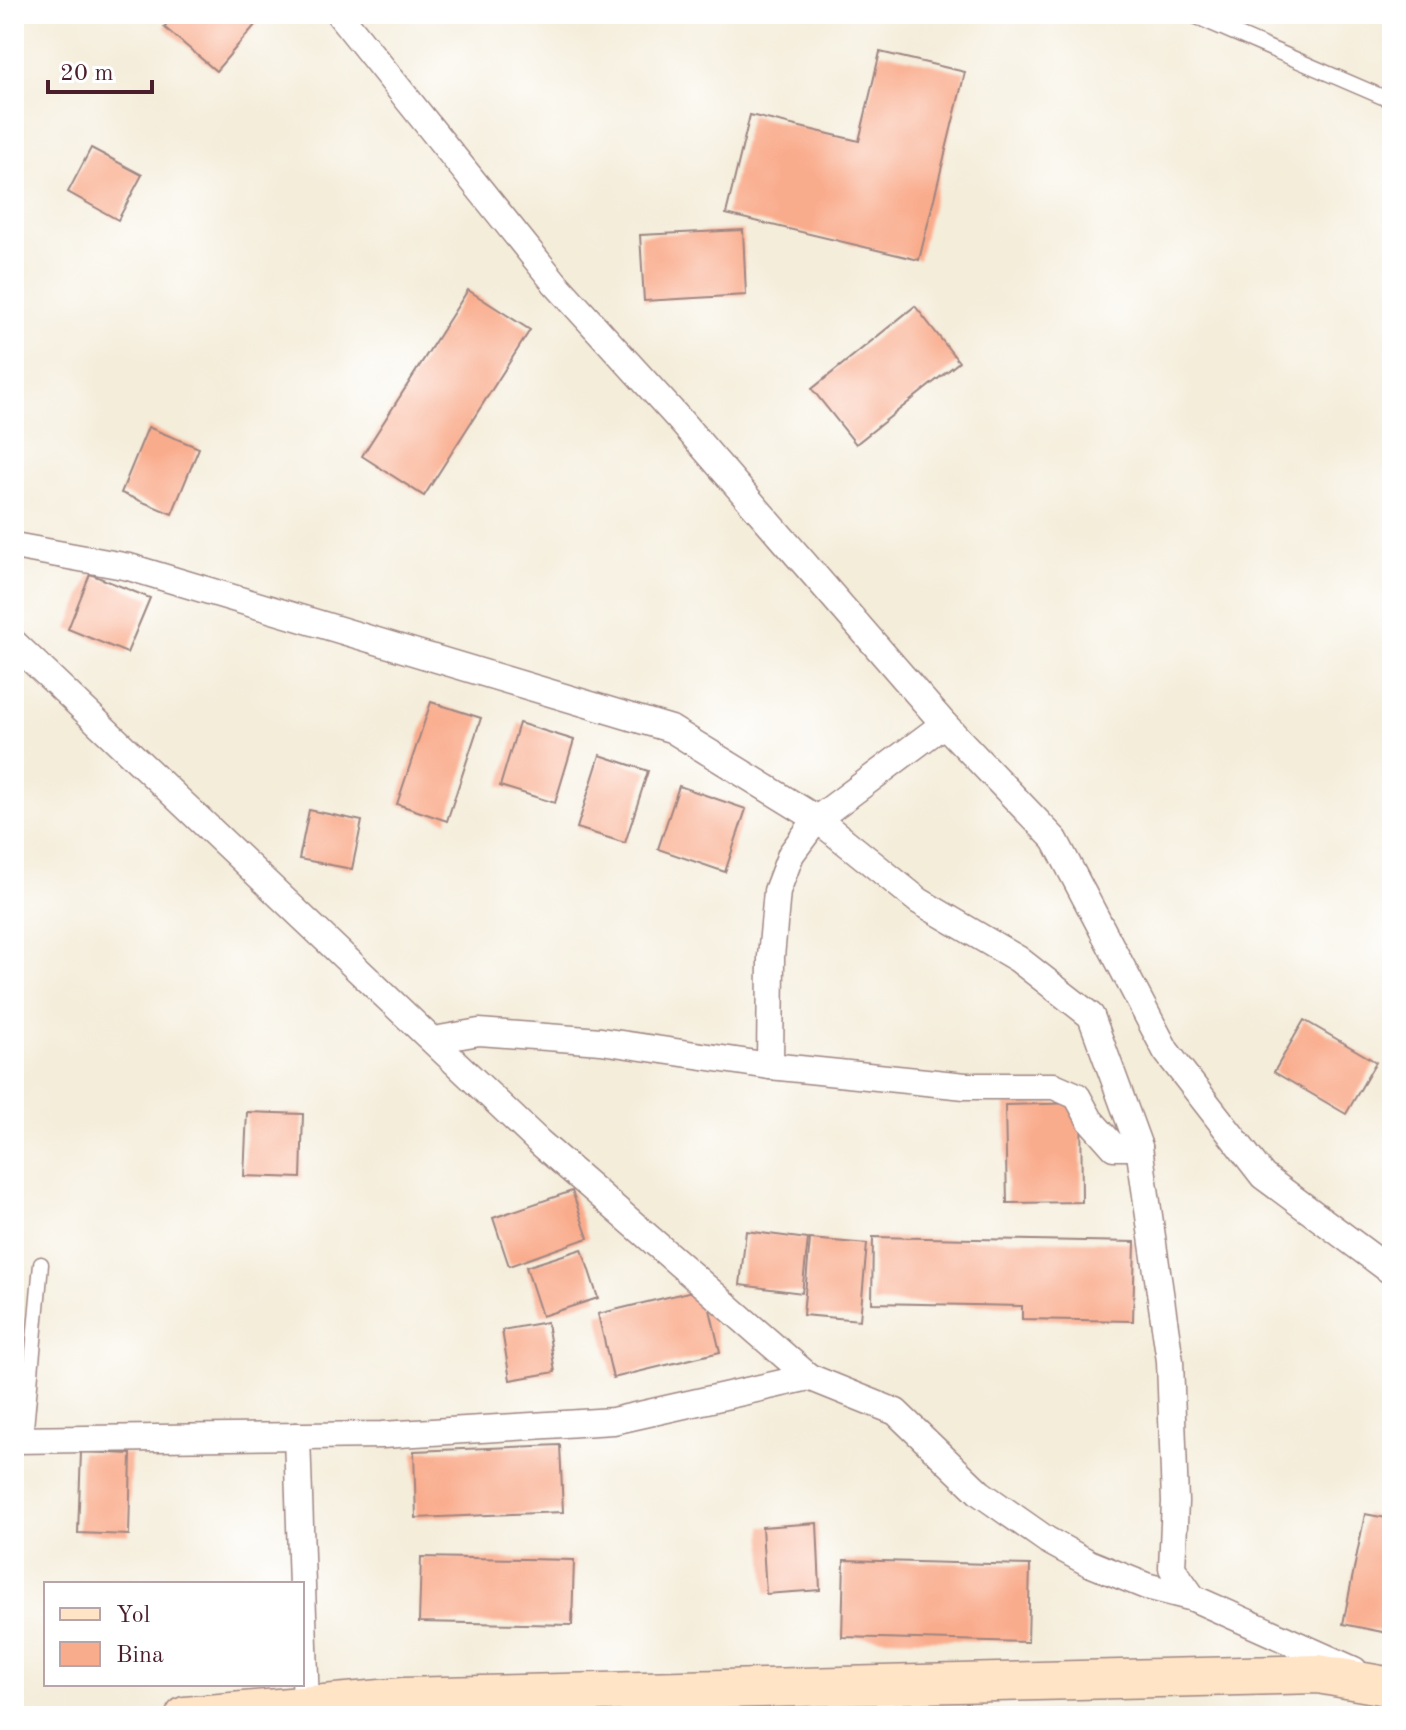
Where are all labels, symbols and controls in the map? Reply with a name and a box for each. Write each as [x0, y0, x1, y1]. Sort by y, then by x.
scale bar [48, 44, 152, 94]
text: 20 m [60, 62, 114, 86]
legend [44, 1582, 304, 1686]
text: Yol [116, 1604, 150, 1628]
text: Bina [116, 1644, 164, 1668]

